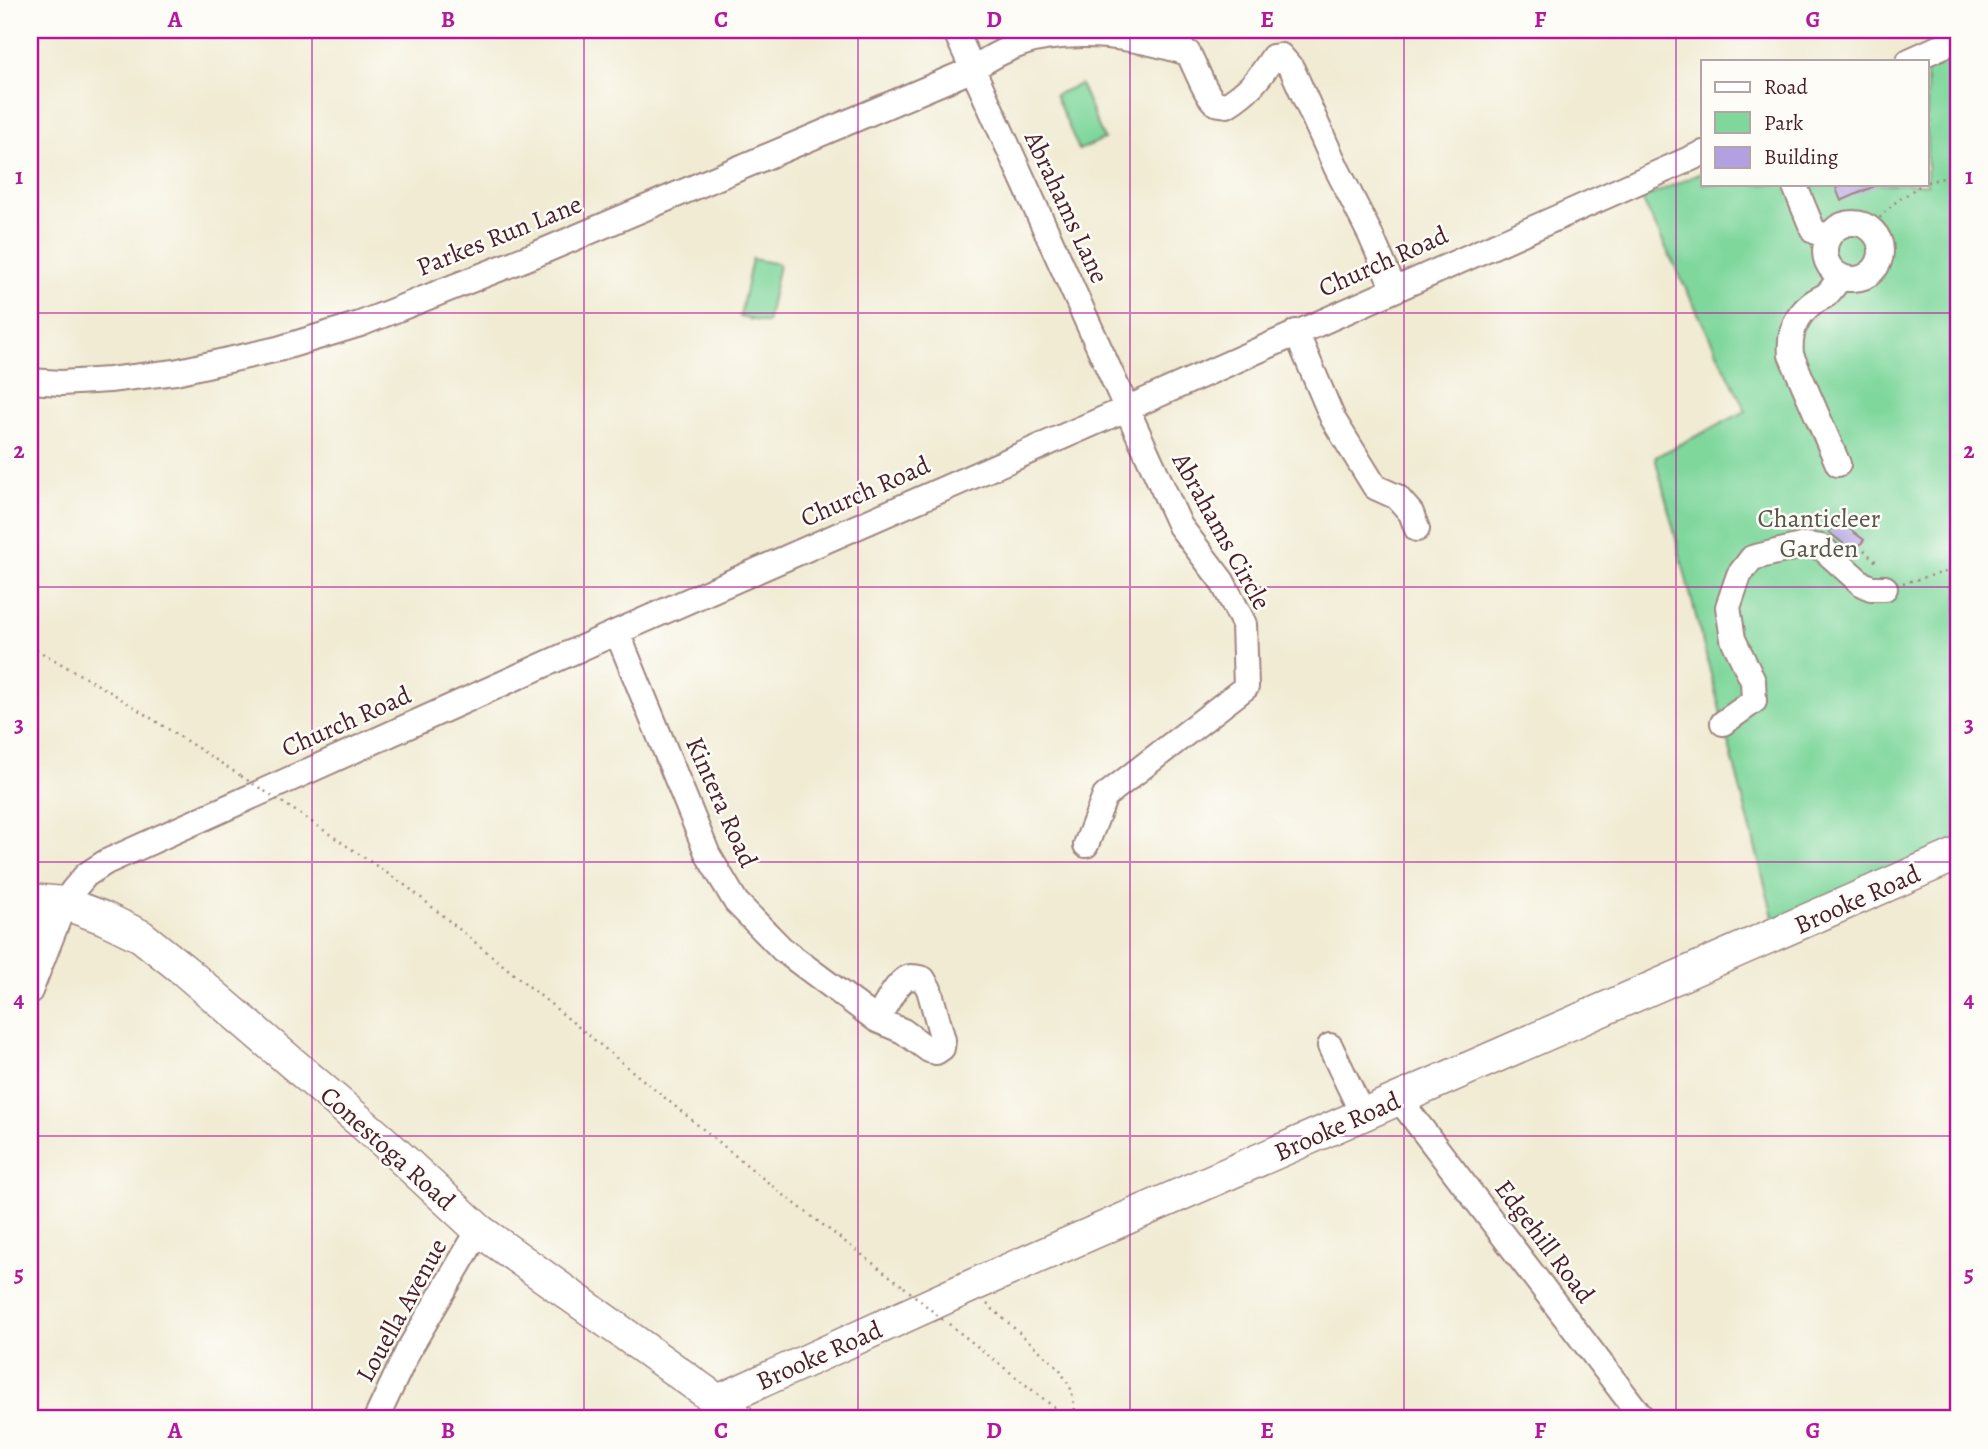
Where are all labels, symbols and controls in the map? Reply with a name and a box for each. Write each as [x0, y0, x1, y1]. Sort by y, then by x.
text: A [167, 4, 183, 35]
text: B [441, 4, 455, 35]
text: C [714, 4, 728, 35]
text: D [986, 4, 1002, 35]
text: E [1260, 4, 1274, 35]
text: F [1534, 4, 1547, 35]
text: G [1805, 4, 1821, 35]
legend [1701, 60, 1928, 186]
text: Road [1764, 73, 1808, 101]
text: Park [1764, 109, 1804, 137]
street label: Abrahams Lane [1016, 125, 1117, 289]
text: Building [1764, 143, 1839, 171]
text: 1 [15, 161, 23, 192]
text: 1 [1965, 161, 1973, 192]
street label: Parkes Run Lane [411, 186, 587, 285]
street label: Church Road [1313, 217, 1453, 306]
text: 2 [13, 435, 25, 466]
text: 2 [1963, 435, 1975, 466]
street label: Abrahams Circle [1163, 445, 1279, 616]
street label: Church Road [795, 447, 935, 536]
park label: Chanticleer Garden [1757, 501, 1881, 566]
street label: Church Road [276, 677, 416, 766]
text: 3 [14, 709, 24, 740]
text: 3 [1964, 709, 1974, 740]
street label: Kintera Road [677, 731, 766, 873]
street label: Brooke Road [1789, 856, 1926, 943]
text: 4 [14, 984, 25, 1015]
text: 4 [1964, 984, 1975, 1015]
street label: Conestoga Road [313, 1078, 463, 1218]
street label: Brooke Road [1269, 1083, 1406, 1170]
street label: Edgehill Road [1487, 1172, 1603, 1310]
street label: Louella Avenue [348, 1232, 455, 1388]
text: 5 [14, 1258, 24, 1289]
text: 5 [1964, 1258, 1974, 1289]
street label: Brooke Road [751, 1312, 888, 1399]
text: A [167, 1415, 183, 1446]
text: B [441, 1415, 455, 1446]
text: C [714, 1415, 728, 1446]
text: D [986, 1415, 1002, 1446]
text: E [1260, 1415, 1274, 1446]
text: F [1534, 1415, 1547, 1446]
text: G [1805, 1415, 1821, 1446]

